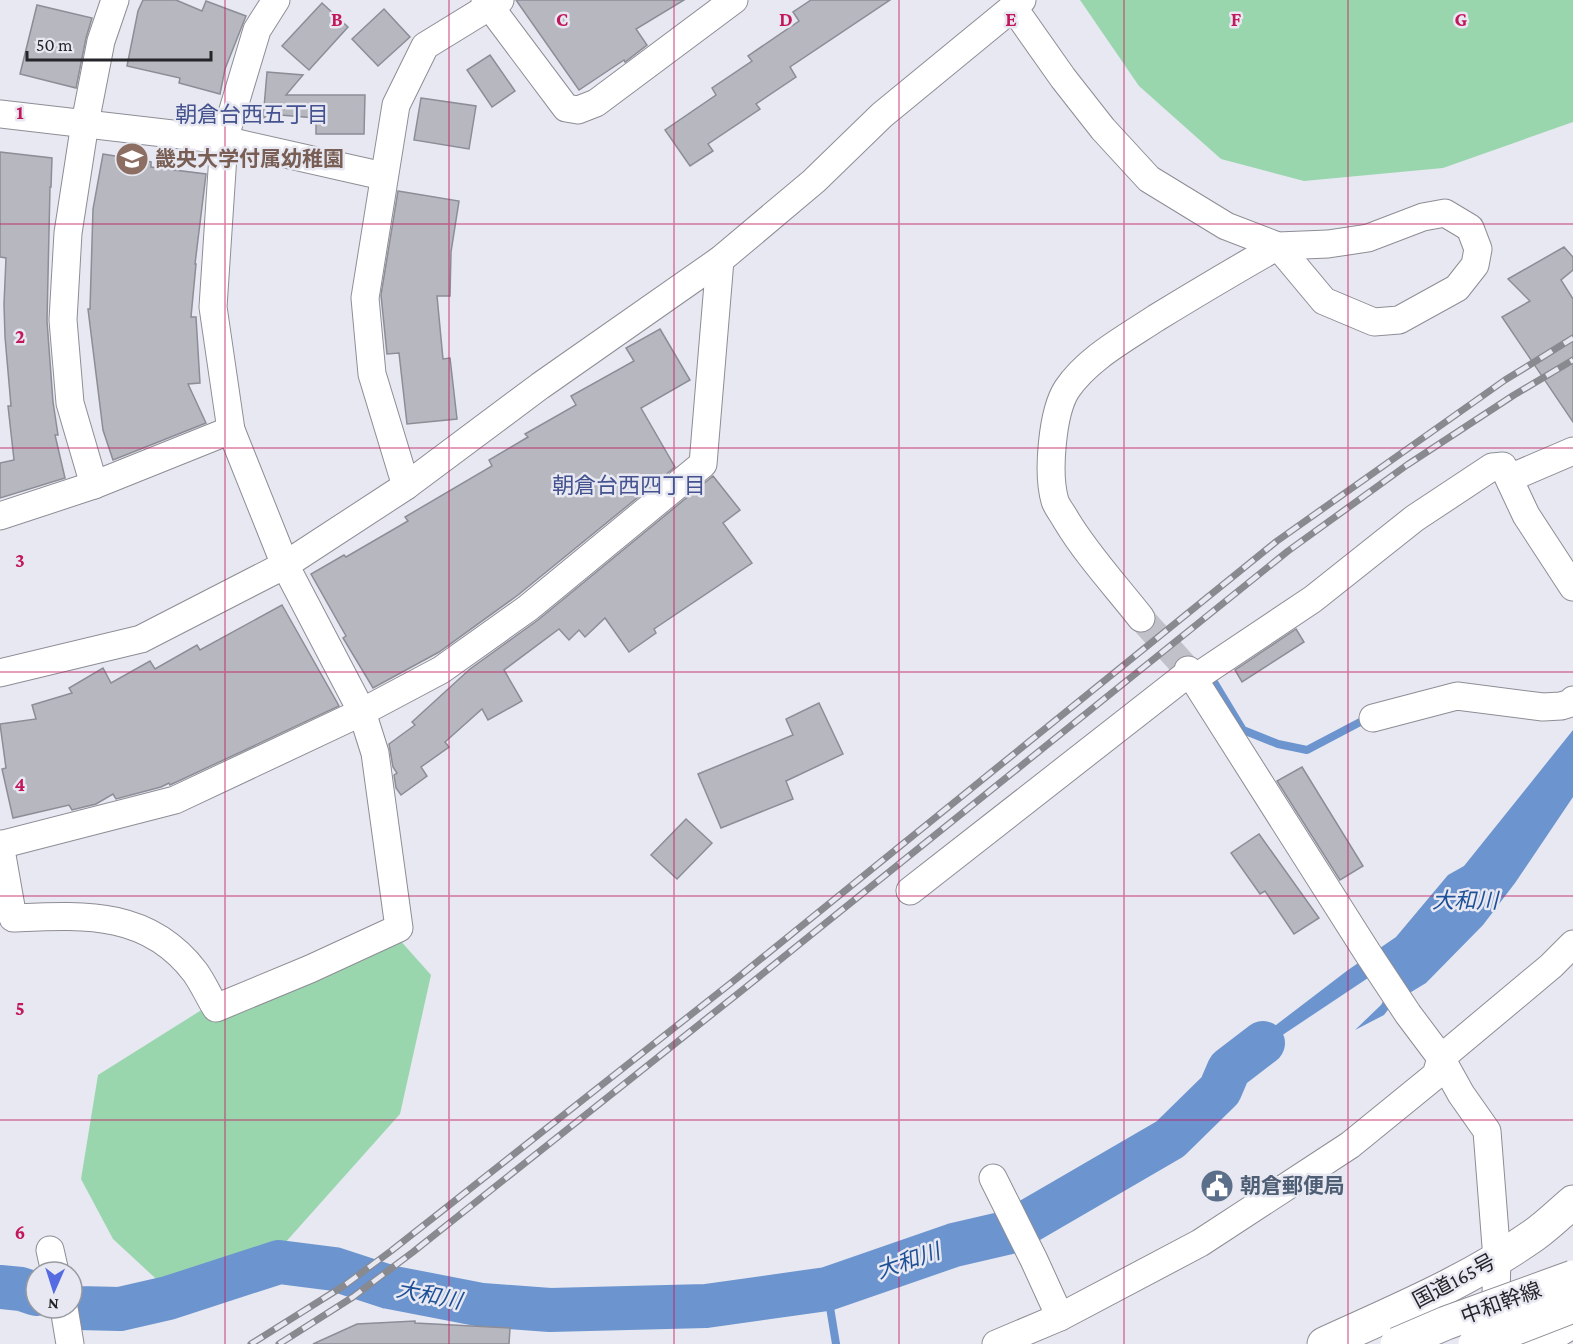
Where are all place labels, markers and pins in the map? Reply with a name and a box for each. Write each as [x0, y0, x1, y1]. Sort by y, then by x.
school or university icon: 畿央大学付属幼稚園 [114, 141, 150, 177]
place label: 畿央大学付属幼稚園 [155, 147, 344, 171]
public building icon: 朝倉郵便局 [1199, 1168, 1235, 1204]
place label: 朝倉郵便局 [1240, 1174, 1345, 1198]

